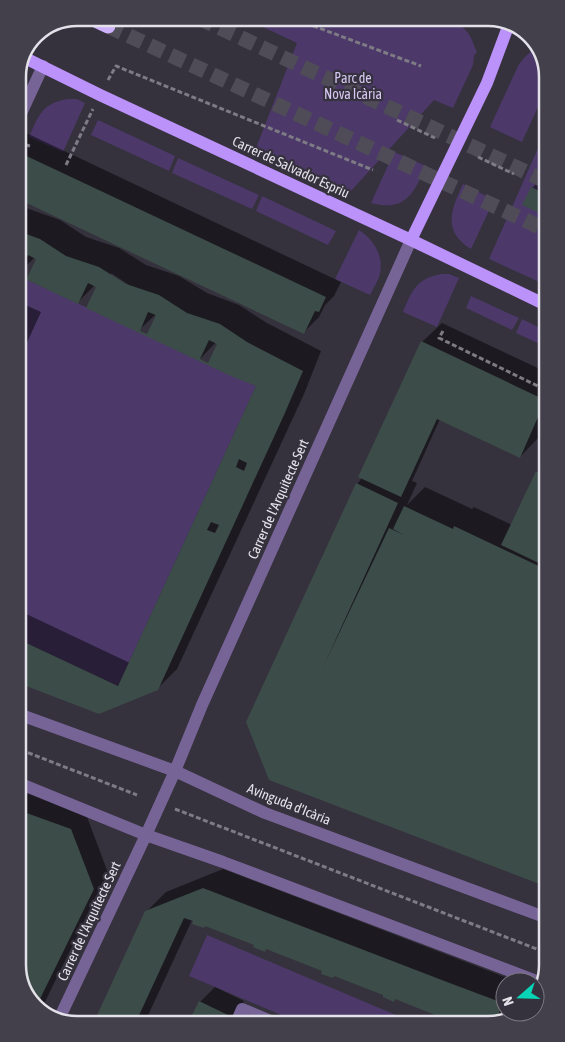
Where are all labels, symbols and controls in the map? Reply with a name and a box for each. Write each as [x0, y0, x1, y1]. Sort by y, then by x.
park label: Parc de Nova Icària [324, 70, 382, 102]
street label: Carrer de Salvador Espriu [230, 133, 352, 201]
street label: Carrer de l'Arquitecte Sert [244, 436, 312, 562]
street label: Avinguda d'Icària [245, 780, 333, 828]
street label: Carrer de l'Arquitecte Sert [54, 859, 124, 983]
north arrow [495, 972, 545, 1022]
text: N [499, 995, 517, 1008]

